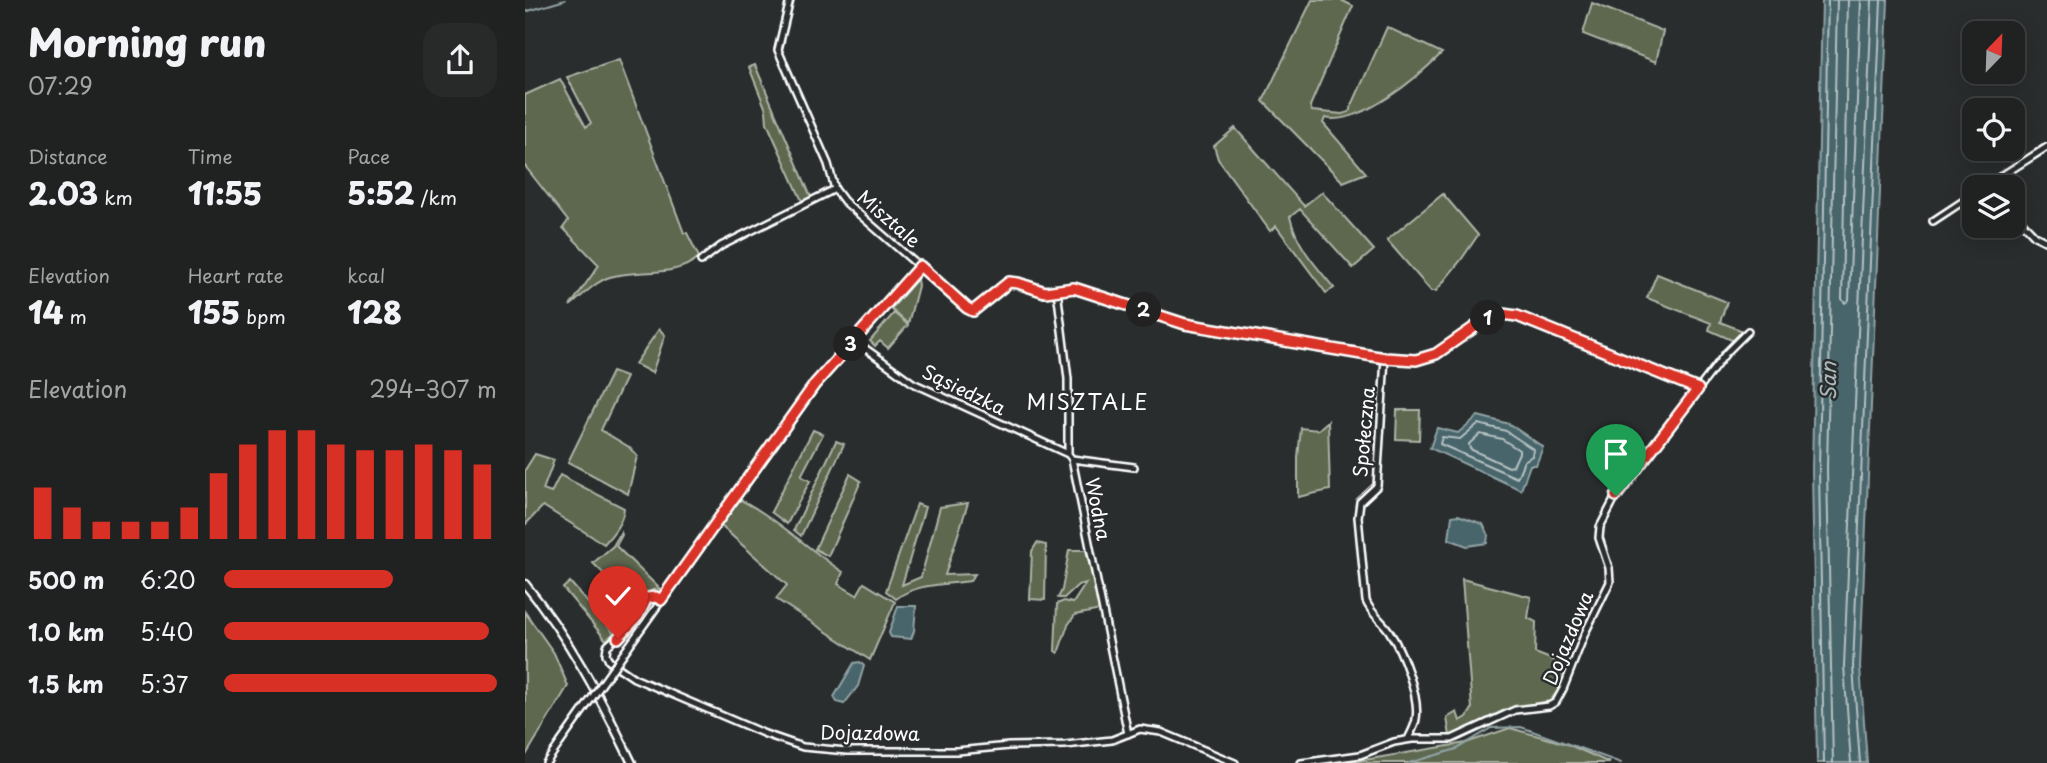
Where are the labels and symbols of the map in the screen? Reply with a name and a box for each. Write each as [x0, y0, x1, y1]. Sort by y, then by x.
north arrow [1962, 21, 2025, 84]
street label: Misztale [852, 183, 928, 254]
pin: 2 [1127, 292, 1161, 328]
pin: 1 [1471, 300, 1506, 336]
pin: 3 [833, 326, 869, 362]
street label: Sąsiedzka [918, 357, 1011, 422]
water label: San [1811, 360, 1843, 400]
district label: MISZTALE [1027, 385, 1149, 417]
street label: Społeczna [1345, 385, 1381, 478]
pin [1586, 424, 1646, 496]
street label: Wodna [1079, 475, 1119, 543]
pin [588, 566, 648, 638]
street label: Dojazdowa [1535, 586, 1599, 689]
street label: Dojazdowa [820, 717, 920, 747]

